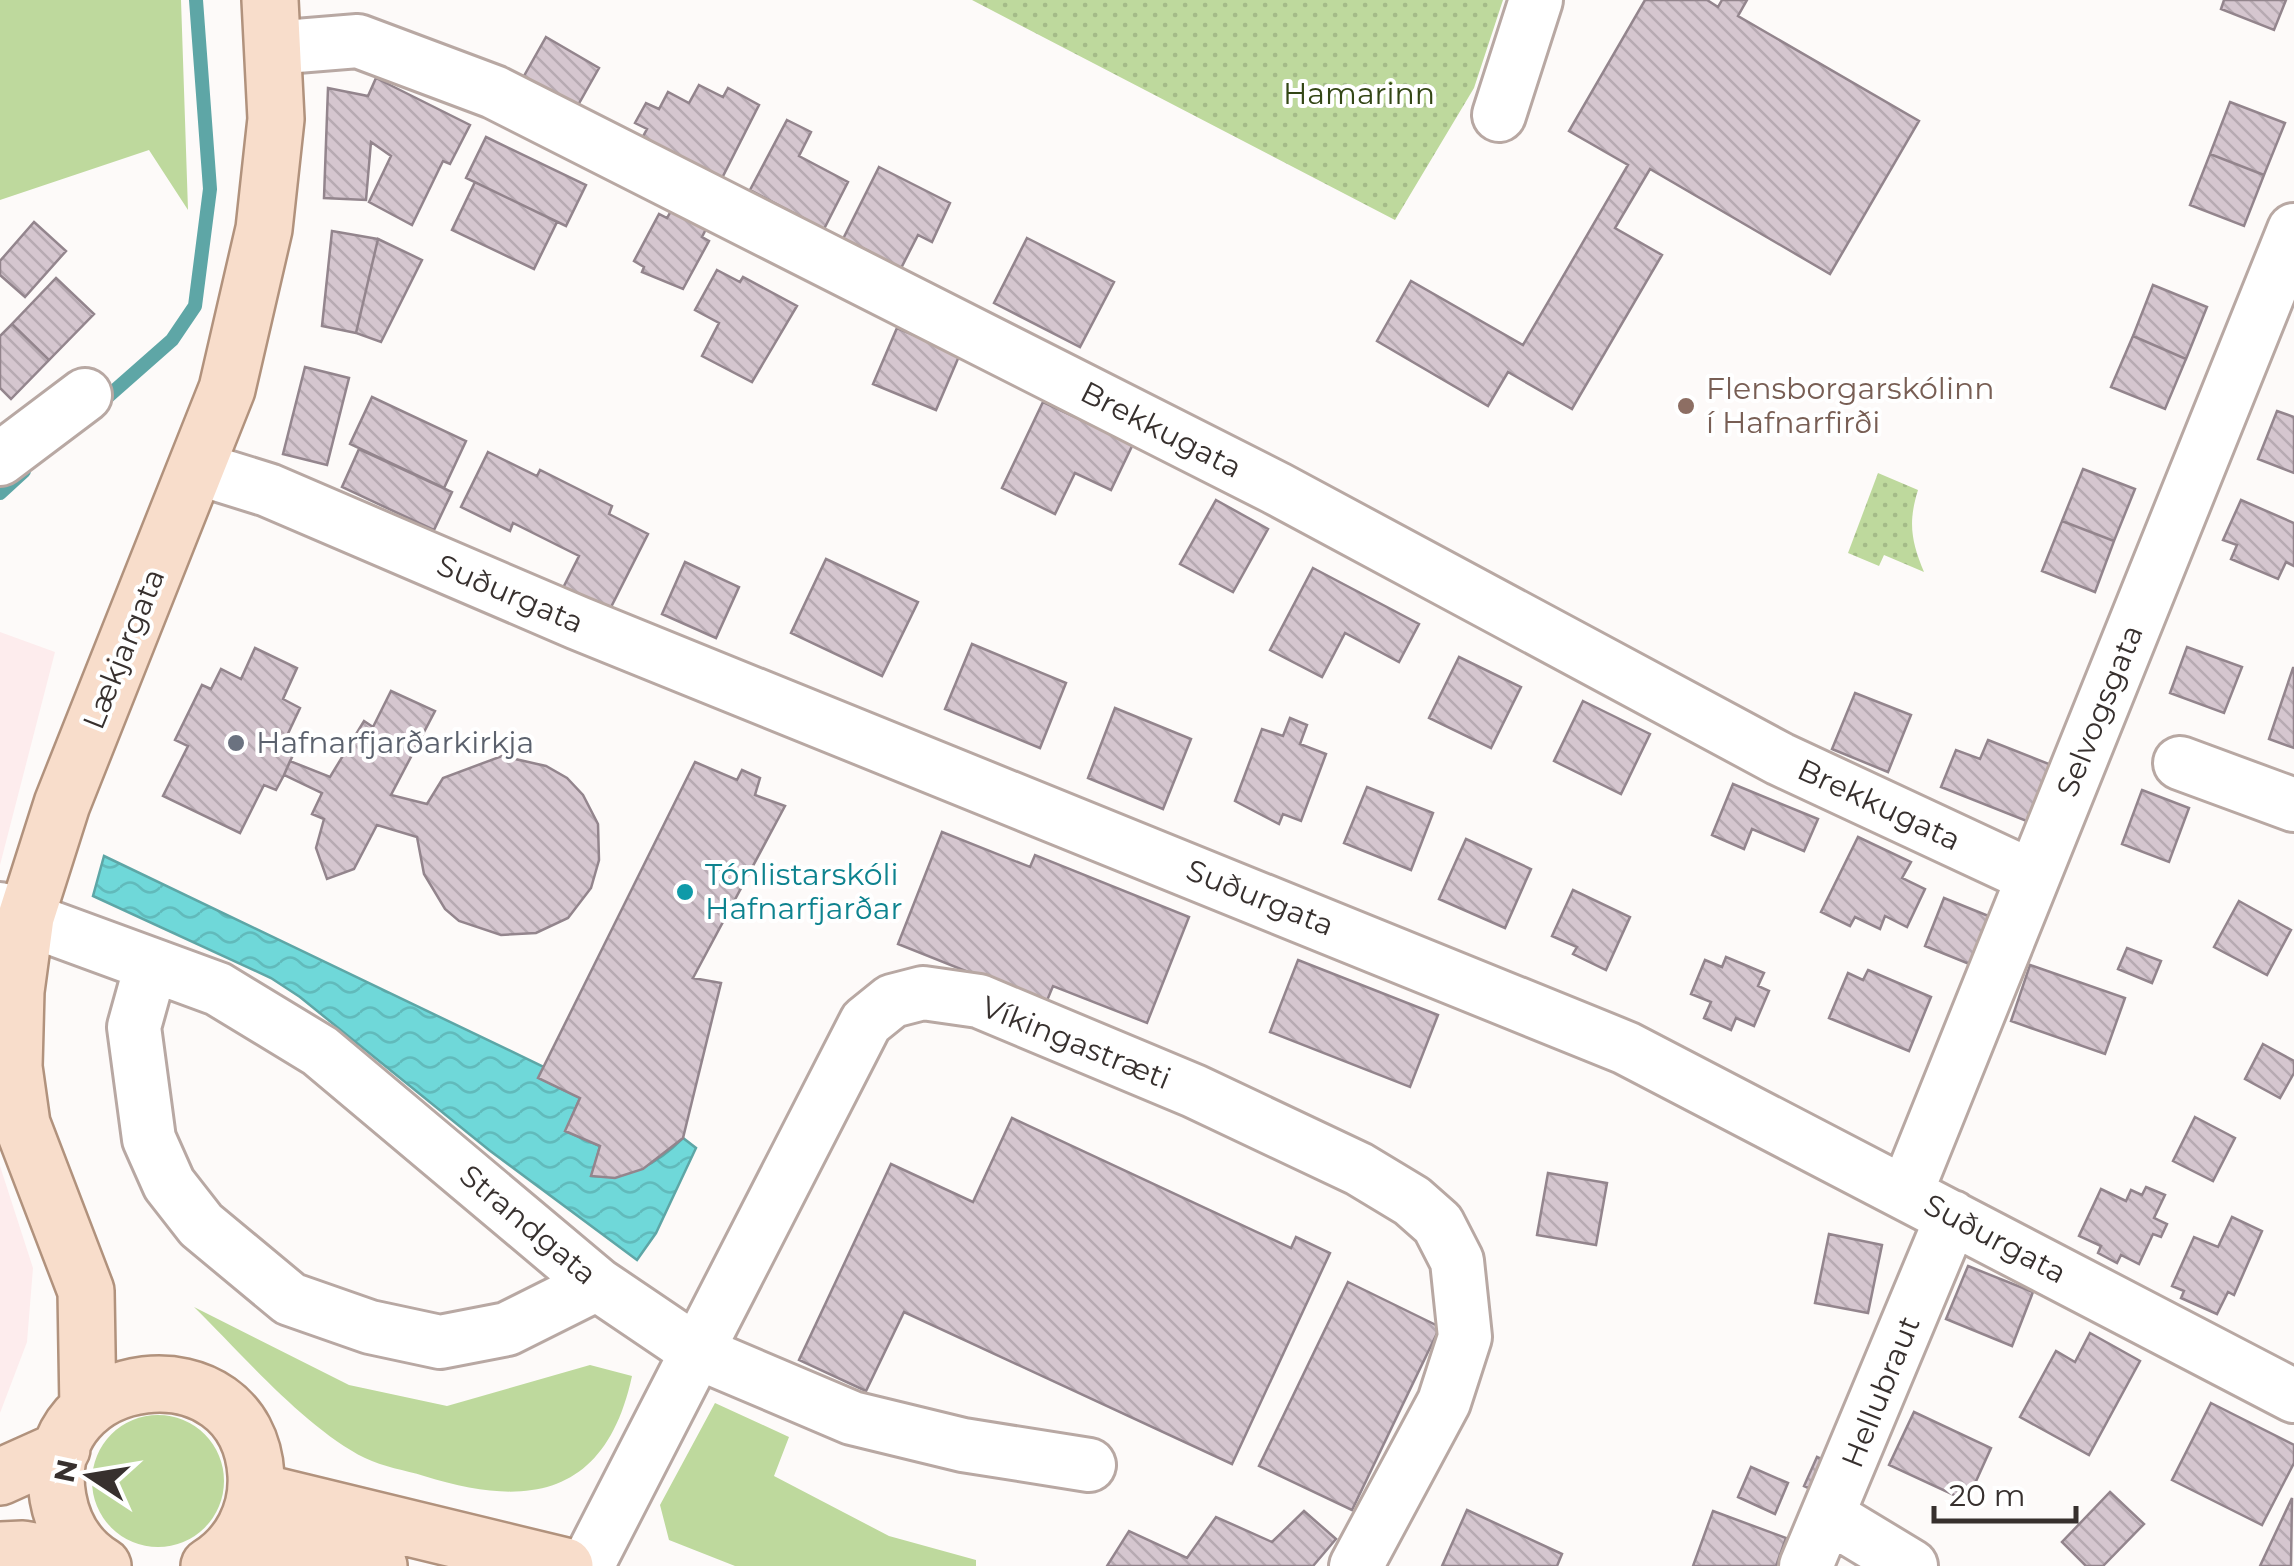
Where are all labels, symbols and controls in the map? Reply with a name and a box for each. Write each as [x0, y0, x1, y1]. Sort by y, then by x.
park label: Hamarinn [1283, 75, 1435, 112]
place label: Flensborgarskólinn í Hafnarfirði [1706, 370, 1995, 441]
street label: Brekkugata [1075, 373, 1248, 486]
marker: Flensborgarskólinn í Hafnarfirði [1675, 395, 1697, 417]
street label: Suðurgata [431, 546, 589, 641]
street label: Lækjargata [75, 563, 172, 734]
street label: Selvogsgata [2048, 620, 2151, 802]
place label: Hafnarfjarðarkirkja [256, 724, 534, 761]
marker: Hafnarfjarðarkirkja [225, 732, 247, 754]
street label: Brekkugata [1792, 751, 1967, 858]
street label: Suðurgata [1181, 851, 1339, 944]
place label: Tónlistarskóli Hafnarfjarðar [705, 856, 902, 927]
marker: Tónlistarskóli Hafnarfjarðar [674, 881, 696, 903]
street label: Víkingastræti [976, 988, 1176, 1097]
street label: Strandgata [452, 1157, 604, 1293]
street label: Suðurgata [1918, 1186, 2073, 1291]
street label: Hellubraut [1833, 1311, 1928, 1473]
north arrow [40, 1426, 140, 1526]
text: N [47, 1456, 85, 1485]
scale bar [1934, 1461, 2076, 1523]
text: 20 m [1949, 1477, 2026, 1514]

